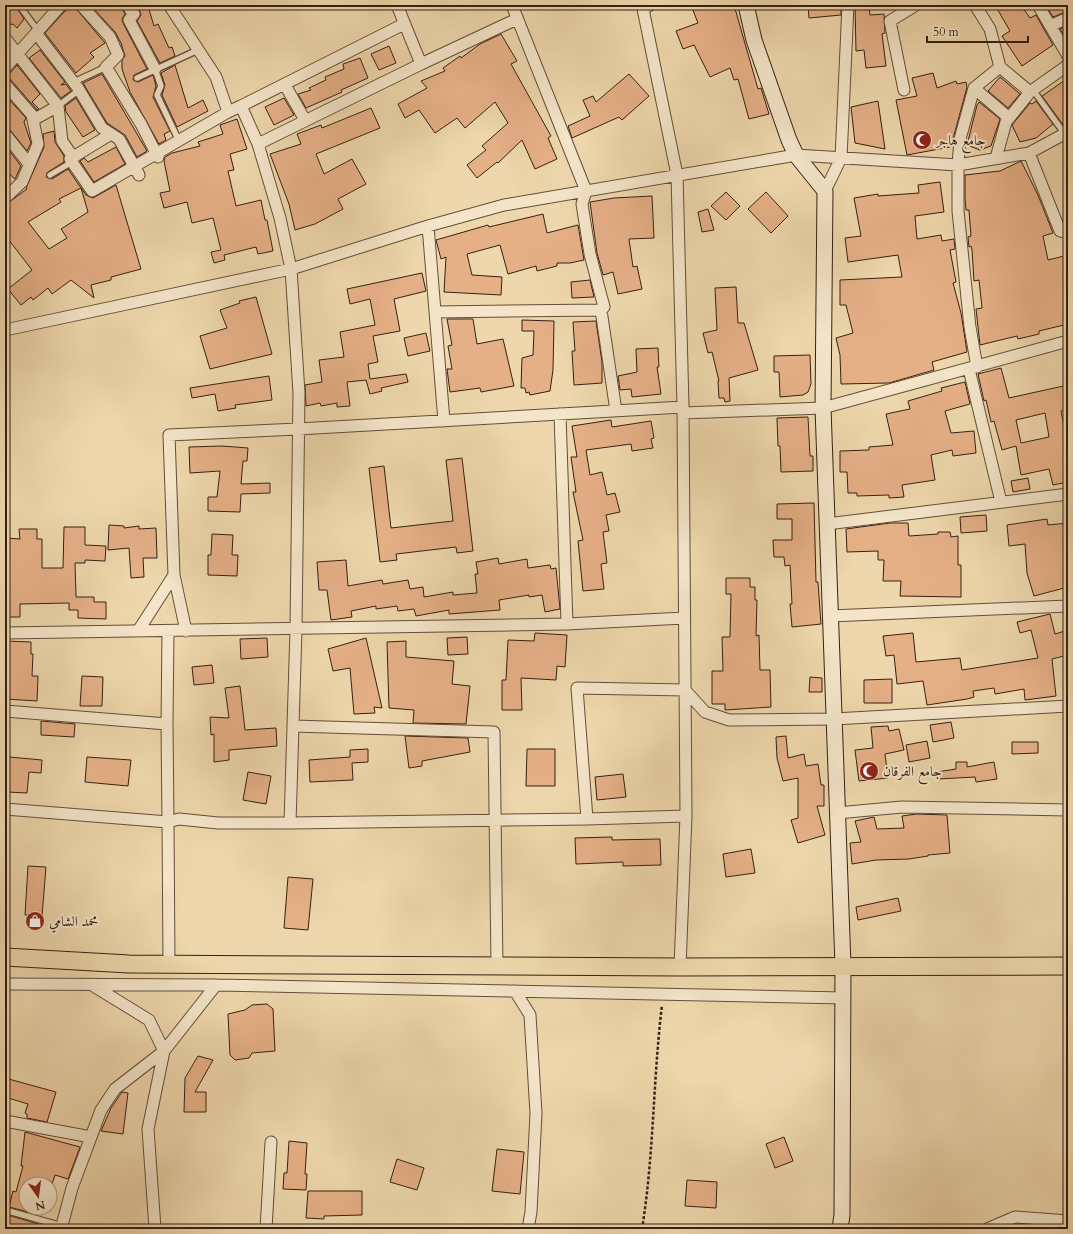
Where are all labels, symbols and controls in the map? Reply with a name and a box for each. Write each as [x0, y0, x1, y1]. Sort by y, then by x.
scale bar [927, 18, 1028, 44]
text: 50 m [933, 24, 960, 40]
mosque icon: جامع هاجر [911, 129, 933, 151]
place label: جامع هاجر [934, 131, 986, 154]
mosque icon: جامع الفرقان [858, 760, 880, 782]
place label: جامع الفرقان [883, 762, 942, 785]
shop icon: محمد الشامي [24, 910, 46, 932]
place label: محمد الشامي [49, 912, 98, 933]
north arrow [18, 1176, 58, 1216]
text: N [33, 1197, 47, 1214]

